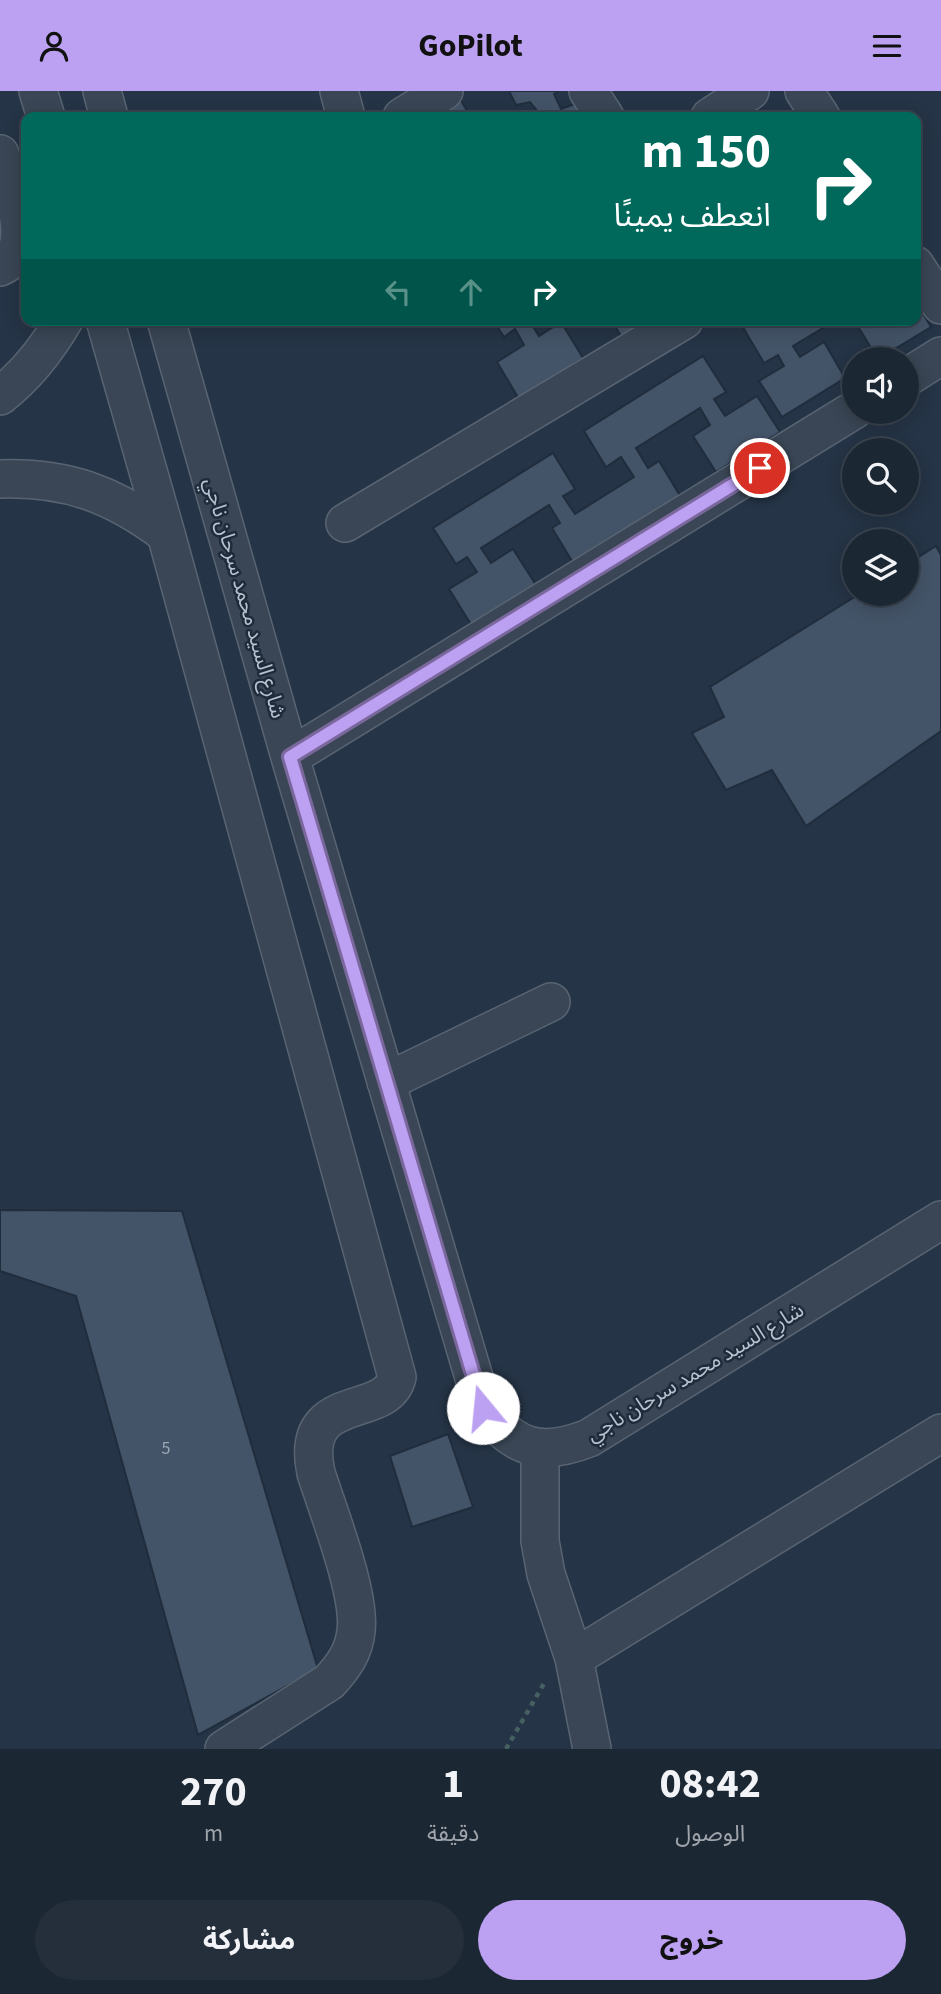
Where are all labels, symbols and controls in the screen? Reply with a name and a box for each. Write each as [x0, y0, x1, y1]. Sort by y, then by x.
text: GoPilot [418, 23, 523, 69]
icon: person [35, 27, 73, 65]
icon: menu [868, 27, 906, 65]
text: 150 m [642, 117, 771, 187]
icon: right [795, 140, 886, 231]
text: انعطف يمينًا [614, 193, 771, 239]
icon: left [379, 273, 417, 311]
icon: ahead [452, 273, 490, 311]
icon: right [525, 273, 563, 311]
map controls [842, 347, 919, 606]
button: sound [842, 347, 919, 424]
pin [730, 438, 790, 498]
button: search [842, 438, 919, 515]
icon: arrive [741, 449, 779, 487]
street label: شارع السيد محمد سرحان ناجي [195, 474, 294, 722]
button: layers [842, 529, 919, 606]
street label: شارع السيد محمد سرحان ناجي [580, 1295, 810, 1450]
position arrow [446, 1371, 520, 1445]
house number: 5 [162, 1436, 171, 1461]
text: 1 [442, 1754, 464, 1814]
text: 08:42 [660, 1754, 761, 1814]
text: 270 [180, 1762, 247, 1822]
text: m [204, 1817, 223, 1850]
text: دقيقة [427, 1817, 479, 1850]
text: الوصول [675, 1817, 745, 1850]
button: مشاركة [35, 1900, 464, 1980]
button: خروج [478, 1900, 906, 1980]

